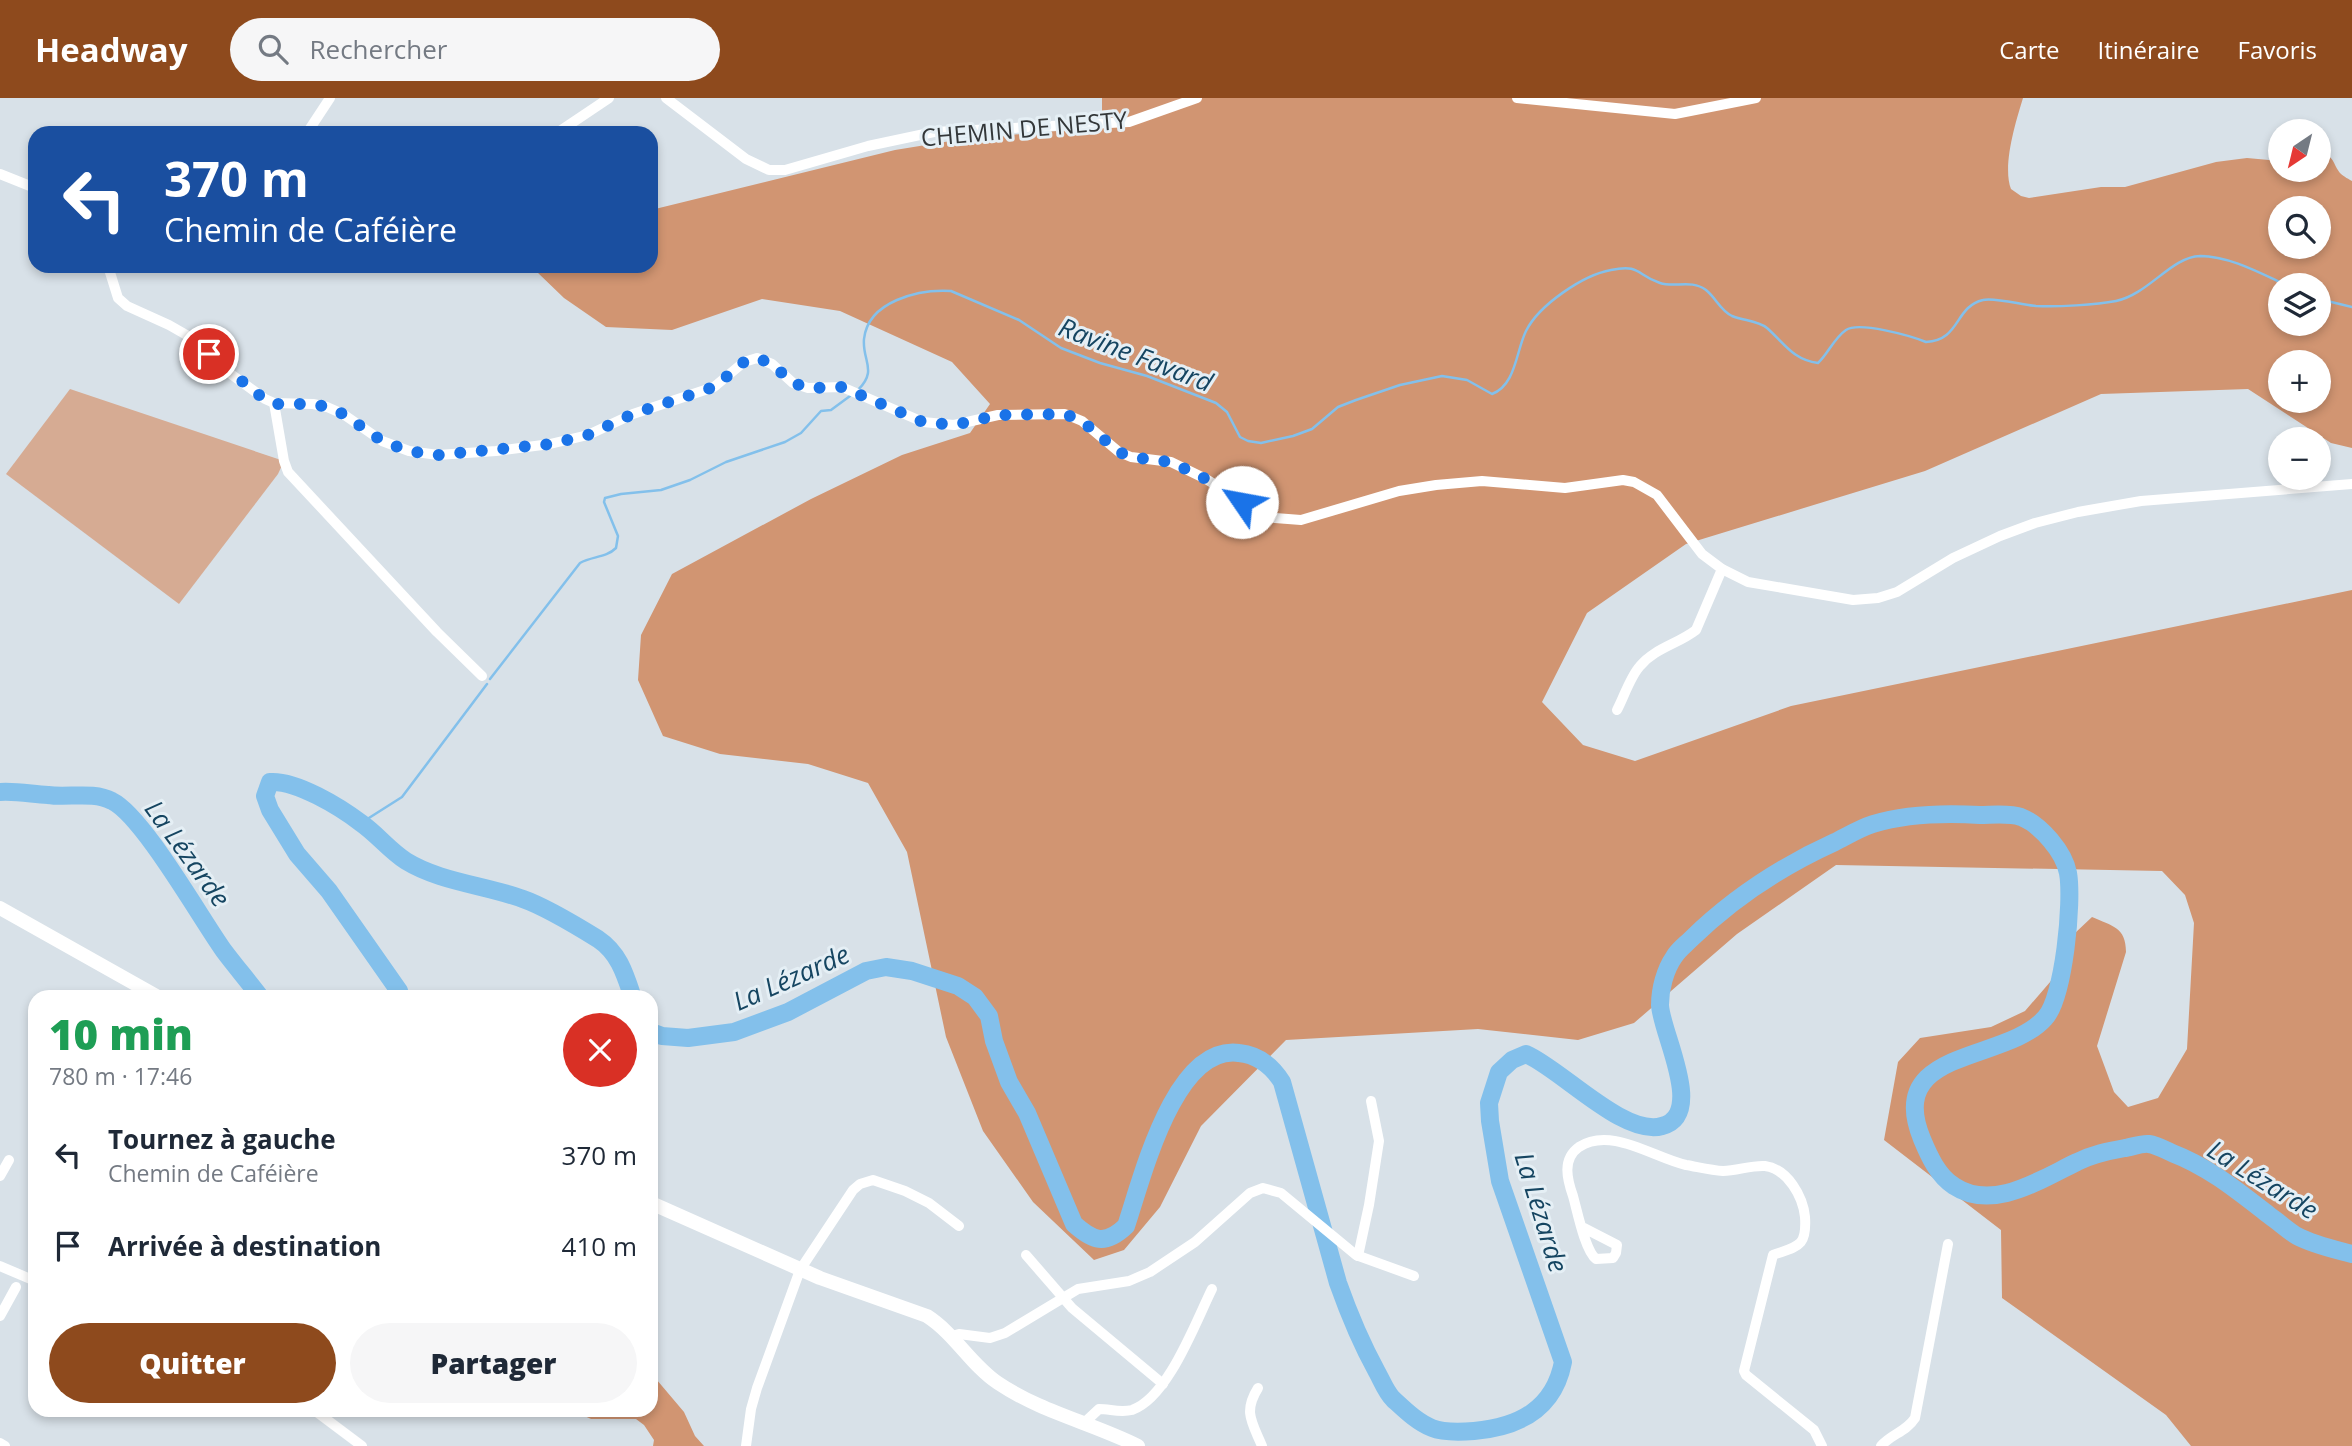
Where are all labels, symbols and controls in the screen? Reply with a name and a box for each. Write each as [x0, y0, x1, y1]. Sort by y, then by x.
search box [230, 18, 720, 81]
text: Headway [35, 27, 188, 72]
icon: search [254, 30, 292, 68]
text: Rechercher [310, 31, 447, 67]
text: Carte [1999, 33, 2060, 66]
text: Itinéraire [2098, 33, 2200, 66]
text: Favoris [2238, 33, 2317, 66]
street label: CHEMIN DE NESTY [919, 102, 1129, 153]
north arrow [2268, 119, 2331, 182]
map controls [2268, 119, 2331, 490]
text: 370 m [164, 145, 309, 211]
icon: left [49, 154, 140, 245]
button: search [2268, 196, 2331, 259]
text: Chemin de Caféière [164, 208, 457, 251]
button: layers [2268, 273, 2331, 336]
water label: Ravine Favard [1054, 308, 1219, 400]
pin [179, 324, 239, 384]
icon: arrive [190, 335, 228, 373]
button: + [2268, 350, 2331, 413]
button: − [2268, 427, 2331, 490]
position arrow [1205, 465, 1279, 539]
water label: La Lézarde [137, 792, 239, 914]
water label: La Lézarde [727, 935, 855, 1019]
text: 10 min [49, 1005, 193, 1062]
button: close [563, 1013, 637, 1087]
text: 780 m · 17:46 [49, 1060, 192, 1092]
text: Tournez à gauche [108, 1121, 336, 1157]
water label: La Lézarde [2201, 1131, 2325, 1227]
icon: left [49, 1136, 87, 1174]
text: 370 m [562, 1137, 637, 1173]
water label: La Lézarde [1507, 1148, 1577, 1277]
text: Chemin de Caféière [108, 1157, 319, 1189]
icon: arrive [49, 1227, 87, 1265]
text: Arrivée à destination [108, 1228, 381, 1264]
text: 410 m [562, 1228, 637, 1264]
button: Quitter [49, 1323, 336, 1403]
button: Partager [350, 1323, 637, 1403]

